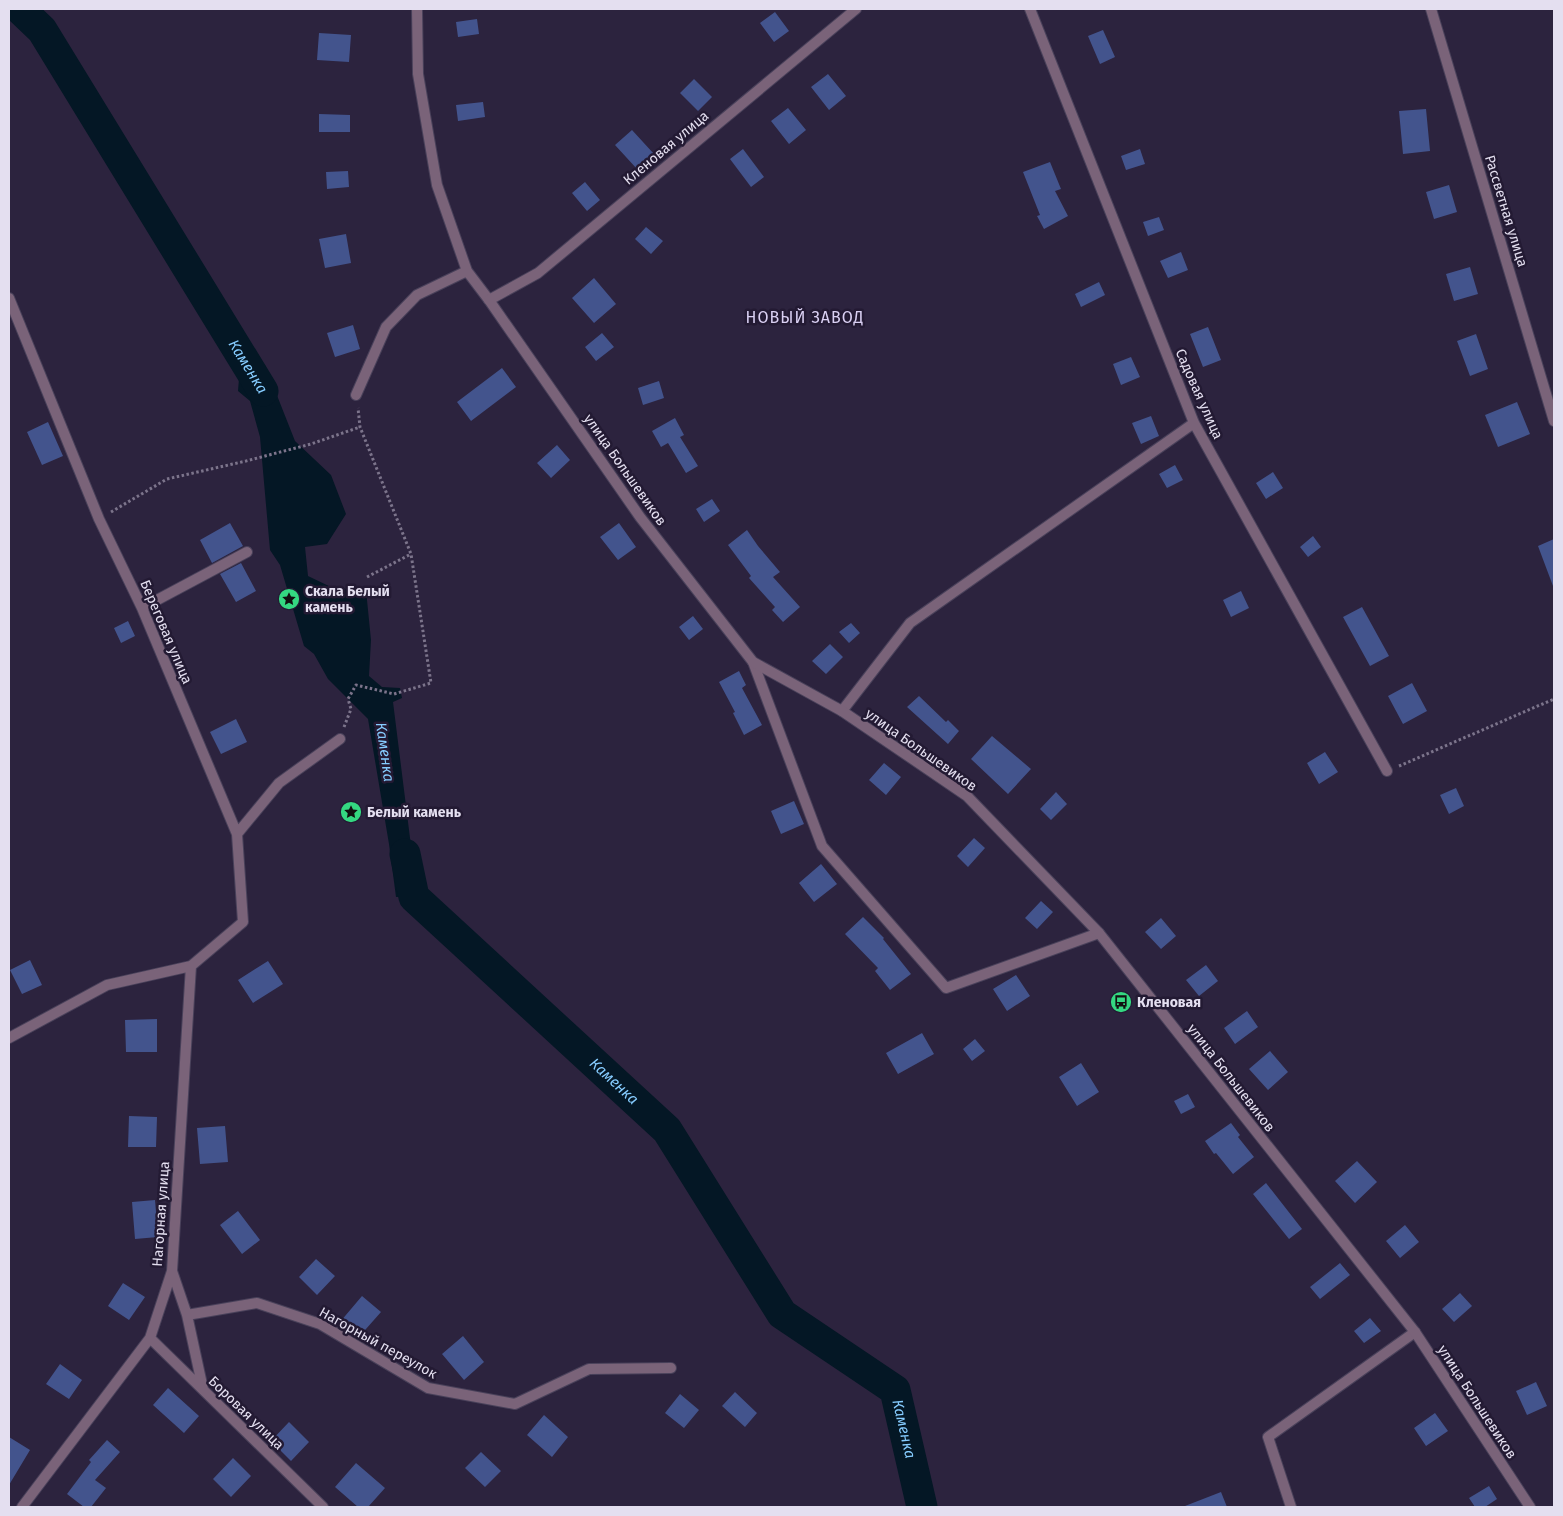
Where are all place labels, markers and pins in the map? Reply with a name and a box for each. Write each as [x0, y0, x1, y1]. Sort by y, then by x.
place label: Скала Белый камень [305, 583, 390, 616]
place icon: Скала Белый камень [277, 587, 301, 611]
place icon: Белый камень [339, 800, 363, 824]
place label: Белый камень [367, 804, 462, 821]
bus stop icon: Кленовая [1109, 990, 1133, 1014]
place label: Кленовая [1137, 994, 1201, 1011]

